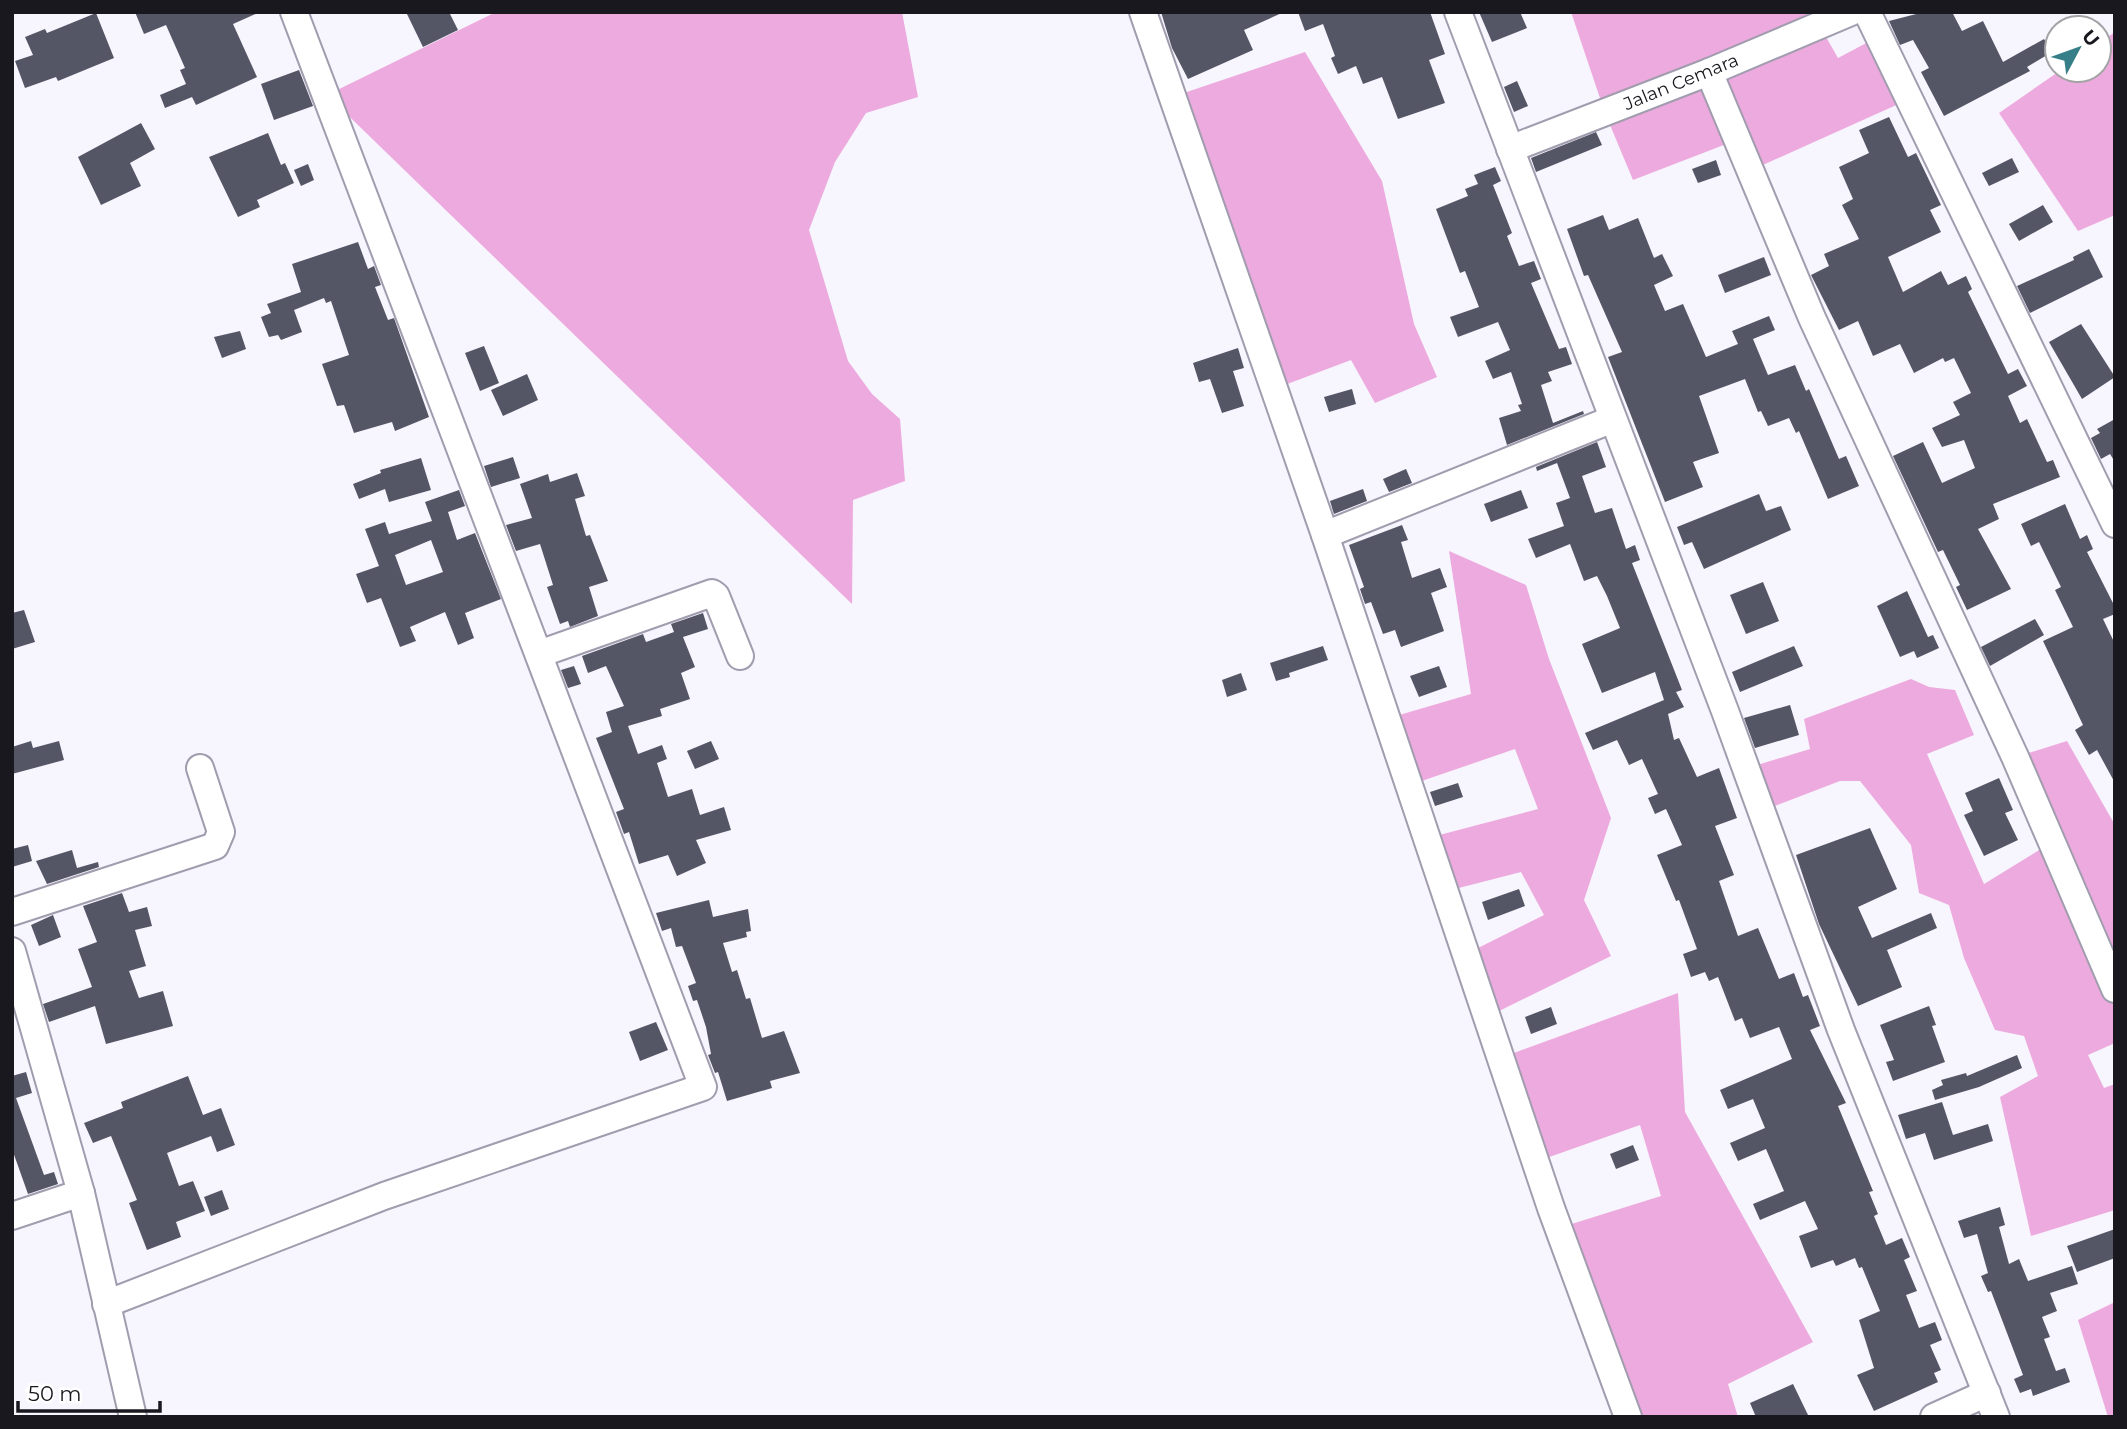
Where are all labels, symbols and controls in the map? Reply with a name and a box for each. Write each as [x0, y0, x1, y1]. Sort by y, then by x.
north arrow [2043, 14, 2113, 84]
text: U [2077, 25, 2104, 51]
street label: Jalan Cemara [1619, 49, 1742, 115]
scale bar [18, 1370, 159, 1414]
text: 50 m [28, 1381, 82, 1406]

